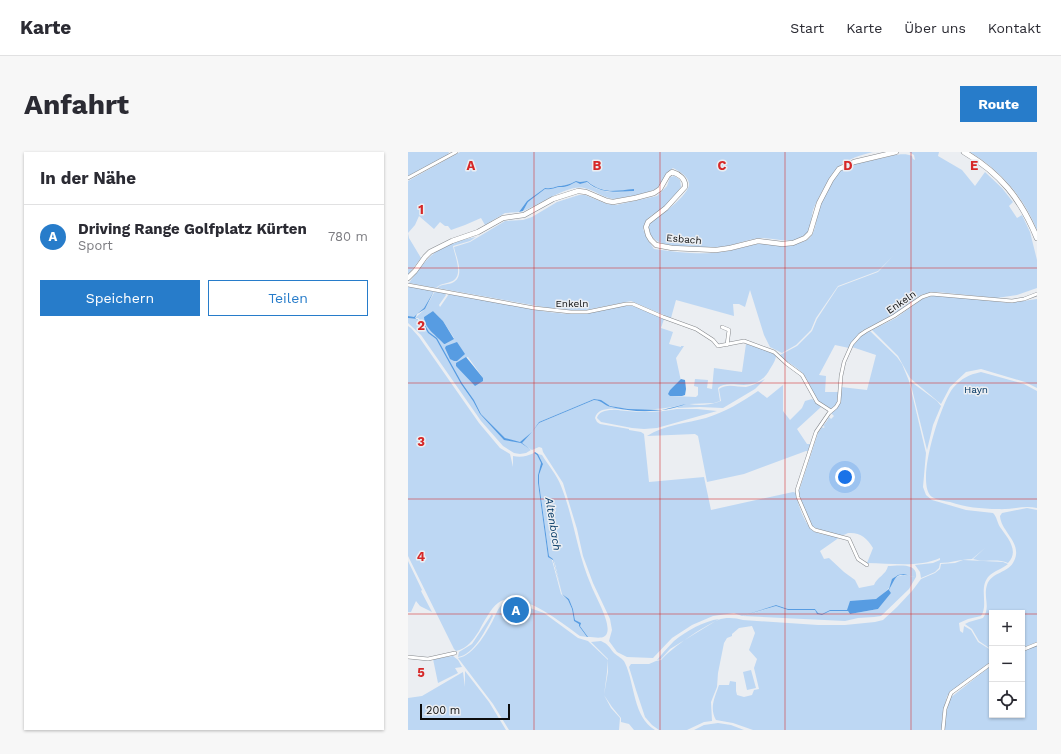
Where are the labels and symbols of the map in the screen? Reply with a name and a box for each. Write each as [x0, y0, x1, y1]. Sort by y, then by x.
text: A [467, 158, 476, 173]
text: B [593, 158, 602, 173]
text: C [718, 158, 727, 173]
text: D [843, 158, 853, 173]
text: E [970, 158, 978, 173]
text: 1 [418, 202, 424, 217]
street label: Esbach [666, 232, 702, 246]
street label: Enkeln [884, 288, 918, 316]
street label: Enkeln [555, 298, 589, 309]
text: 2 [417, 318, 425, 333]
park label: Hayn [964, 384, 988, 395]
text: 3 [417, 434, 425, 449]
your location [835, 467, 855, 487]
water label: Altenbach [542, 496, 564, 551]
text: 4 [417, 549, 426, 564]
pin: A [503, 595, 529, 625]
text: 5 [417, 665, 425, 680]
scale bar [420, 702, 510, 721]

